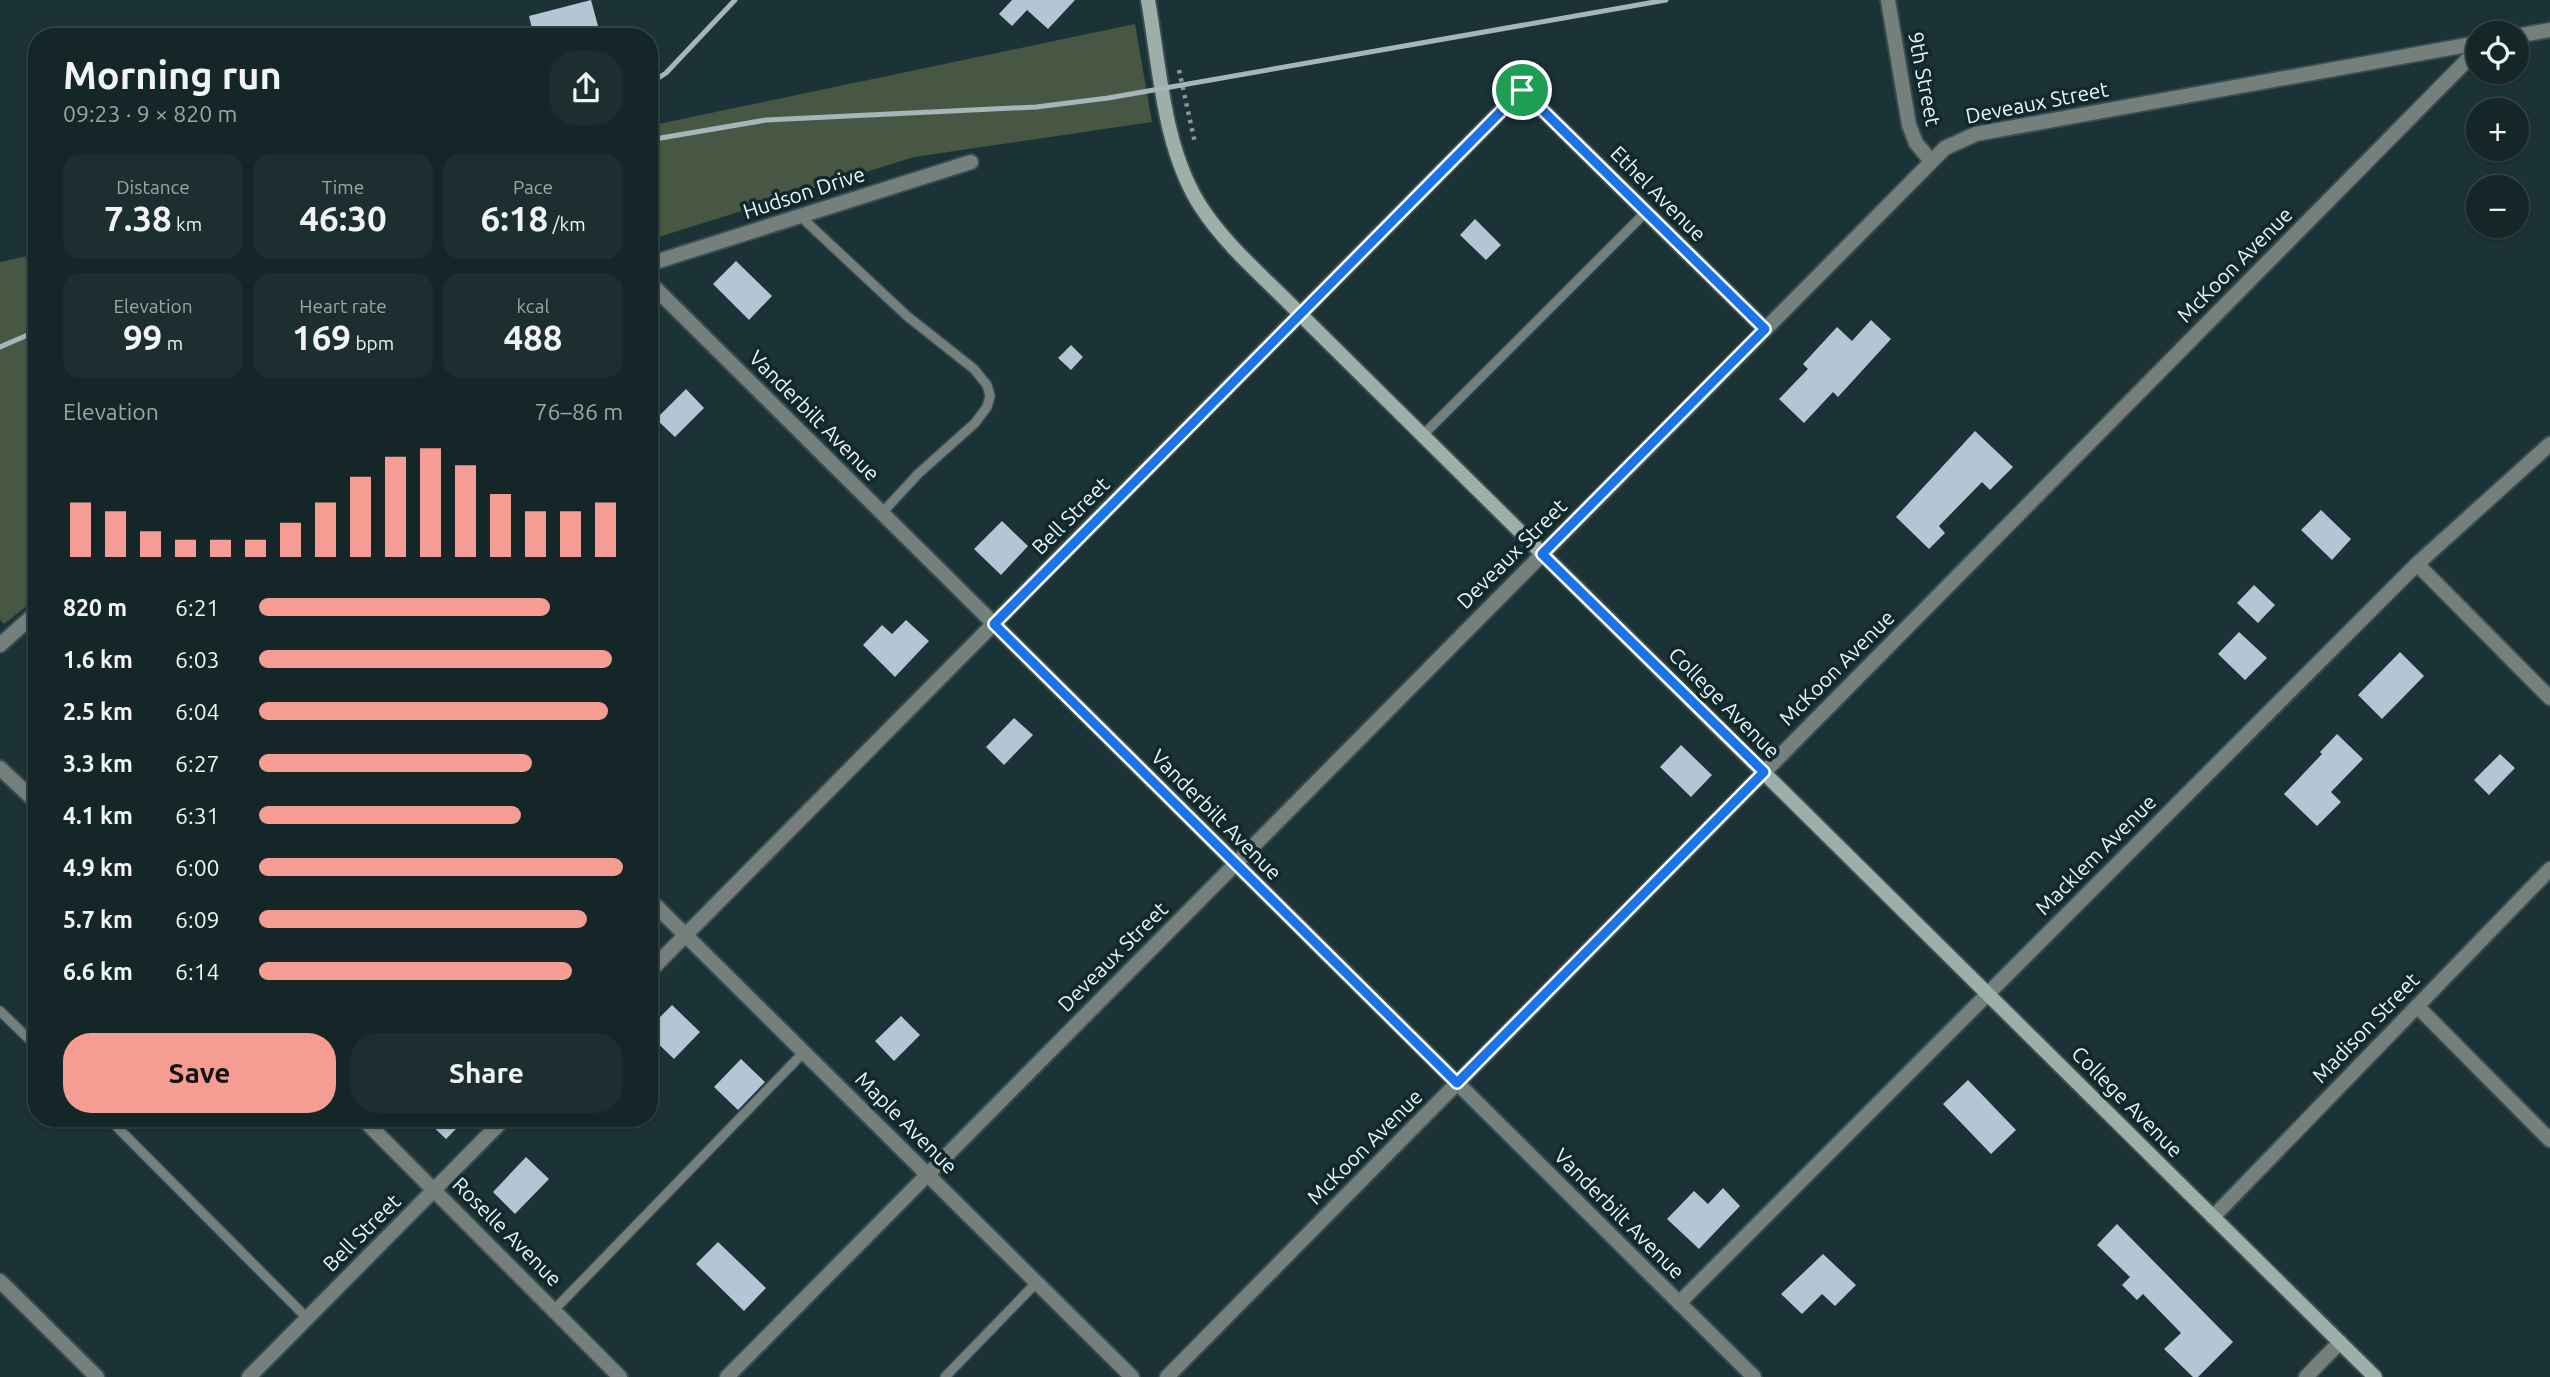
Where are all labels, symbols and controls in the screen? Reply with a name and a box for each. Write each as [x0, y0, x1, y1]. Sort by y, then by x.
map controls [2466, 21, 2529, 238]
button: locate [2466, 21, 2529, 84]
street label: 9th Street [1904, 30, 1946, 128]
button: share [549, 51, 623, 125]
text: Morning run [63, 54, 282, 96]
pin [1492, 60, 1552, 120]
icon: arrive [1503, 71, 1541, 109]
street label: Deveaux Street [1963, 76, 2110, 128]
button: + [2466, 98, 2529, 161]
text: 09:23 · 9 × 820 m [63, 101, 237, 126]
street label: Ethel Avenue [1606, 141, 1711, 246]
street label: Hudson Drive [740, 161, 868, 223]
button: − [2466, 175, 2529, 238]
text: Distance [116, 176, 190, 198]
text: Time [322, 176, 364, 198]
text: Pace [513, 176, 553, 198]
text: 7.38 [104, 198, 172, 238]
text: 46:30 [299, 198, 387, 238]
text: 6:18 [480, 198, 548, 238]
street label: McKoon Avenue [2172, 202, 2297, 327]
text: km [172, 213, 202, 235]
text: /km [548, 213, 586, 235]
text: Elevation [113, 295, 193, 317]
text: Heart rate [299, 295, 387, 317]
text: kcal [517, 295, 549, 317]
text: 99 [123, 317, 162, 357]
text: 169 [292, 317, 351, 357]
text: 488 [503, 317, 563, 357]
text: m [162, 332, 183, 354]
text: bpm [351, 332, 394, 354]
street label: Vanderbilt Avenue [745, 345, 885, 485]
text: Elevation [63, 399, 159, 424]
text: 76–86 m [535, 399, 623, 424]
street label: Bell Street [1027, 472, 1114, 559]
street label: Deveaux Street [1452, 494, 1571, 613]
text: 820 m [63, 595, 127, 620]
text: 6:21 [175, 595, 220, 620]
street label: McKoon Avenue [1774, 605, 1899, 730]
street label: College Avenue [1664, 642, 1785, 763]
text: 1.6 km [63, 647, 133, 672]
text: 6:03 [175, 647, 220, 672]
text: 2.5 km [63, 699, 133, 724]
text: 6:04 [175, 699, 220, 724]
street label: Vanderbilt Avenue [1147, 744, 1287, 884]
text: 3.3 km [63, 751, 133, 776]
text: 6:27 [175, 751, 220, 776]
street label: Macklem Avenue [2030, 789, 2160, 919]
text: 4.1 km [63, 803, 133, 828]
text: 6:31 [175, 803, 220, 828]
text: 4.9 km [63, 855, 133, 880]
text: 6:00 [175, 855, 220, 880]
street label: Deveaux Street [1053, 897, 1172, 1016]
text: 5.7 km [63, 907, 133, 932]
text: 6:09 [175, 907, 220, 932]
text: 6.6 km [63, 959, 133, 984]
text: 6:14 [175, 959, 220, 984]
street label: Madison Street [2307, 967, 2424, 1087]
button: Save [63, 1033, 336, 1113]
button: Share [350, 1033, 623, 1113]
street label: College Avenue [2067, 1041, 2188, 1162]
street label: Maple Avenue [851, 1066, 963, 1178]
street label: McKoon Avenue [1302, 1084, 1427, 1209]
street label: Vanderbilt Avenue [1550, 1143, 1690, 1283]
street label: Roselle Avenue [448, 1172, 567, 1291]
street label: Bell Street [318, 1189, 405, 1276]

